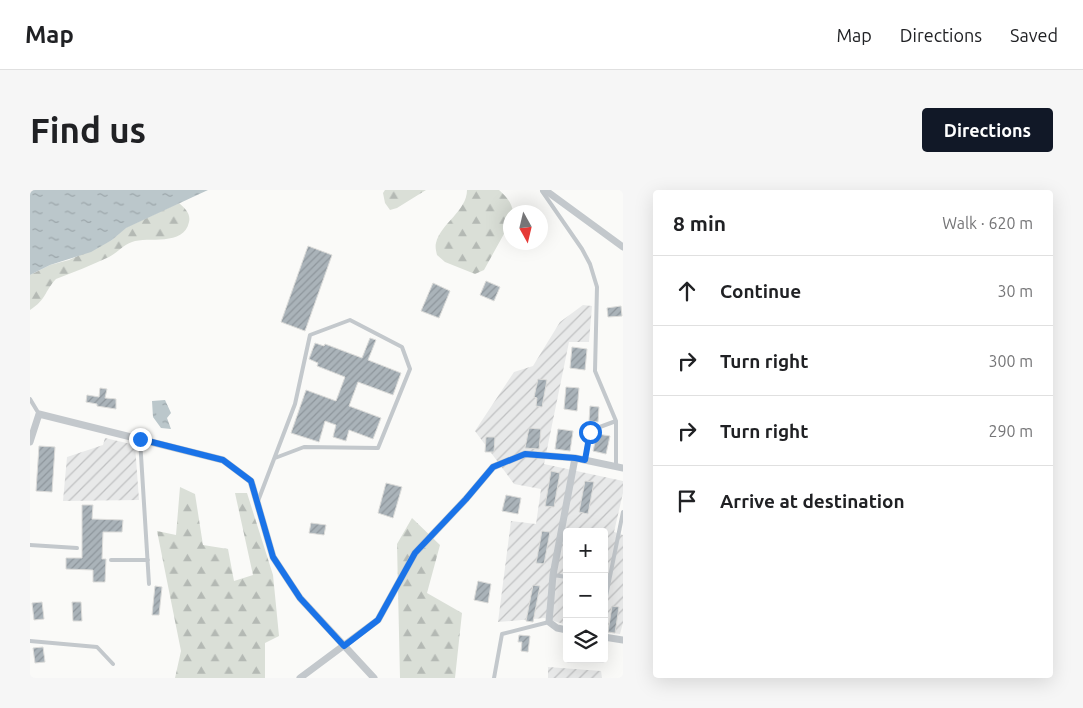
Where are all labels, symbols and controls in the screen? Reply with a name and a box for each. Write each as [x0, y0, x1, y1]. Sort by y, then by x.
text: Map [25, 21, 74, 48]
text: Map [836, 25, 872, 45]
text: Directions [900, 25, 982, 45]
text: Saved [1010, 25, 1058, 45]
button: Directions [922, 108, 1053, 152]
text: Find us [30, 110, 146, 150]
north arrow [503, 205, 548, 250]
text: 8 min [673, 211, 726, 235]
text: Walk · 620 m [942, 214, 1033, 232]
icon: ahead [673, 277, 701, 305]
text: Continue [720, 280, 801, 302]
text: 30 m [997, 282, 1033, 300]
icon: right [673, 347, 701, 375]
text: Turn right [720, 350, 808, 372]
text: 300 m [988, 352, 1033, 370]
icon: right [673, 417, 701, 445]
text: Turn right [720, 420, 808, 442]
route start [579, 421, 602, 444]
text: 290 m [988, 422, 1033, 440]
route end [129, 428, 152, 451]
icon: arrive [673, 487, 701, 515]
text: Arrive at destination [720, 490, 905, 512]
map controls [563, 528, 608, 663]
button: + [563, 528, 608, 573]
button: − [563, 573, 608, 618]
button: layers [563, 618, 608, 663]

